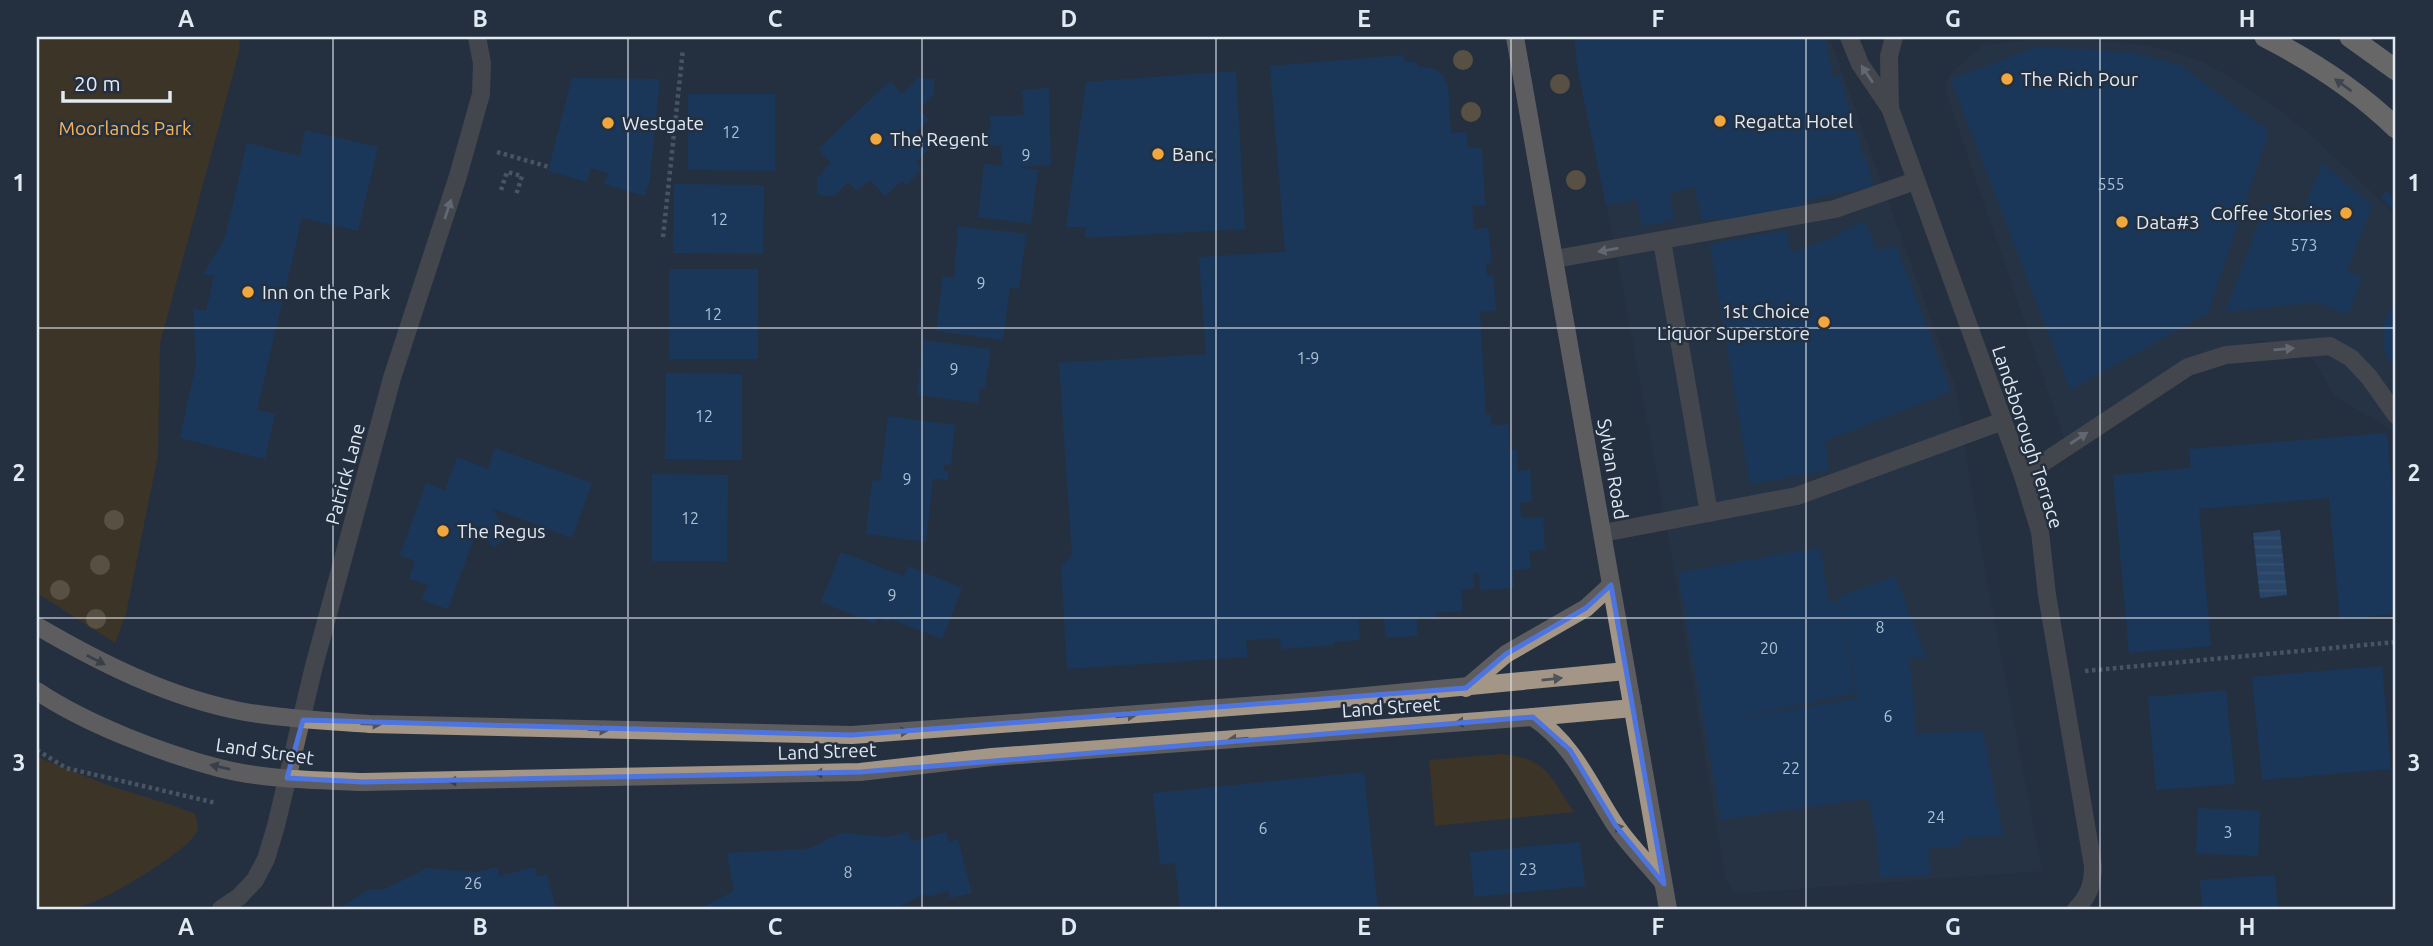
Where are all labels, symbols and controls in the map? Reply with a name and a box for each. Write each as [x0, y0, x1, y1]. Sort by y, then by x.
text: A [178, 6, 194, 31]
text: B [472, 6, 488, 31]
text: C [768, 6, 783, 31]
text: D [1061, 6, 1077, 31]
text: E [1357, 6, 1371, 31]
text: F [1652, 6, 1665, 31]
text: G [1945, 6, 1961, 31]
text: H [2239, 6, 2255, 31]
scale bar [63, 60, 170, 104]
one-way arrow [1860, 65, 1874, 83]
place label: The Rich Pour [2021, 68, 2138, 90]
text: 20 m [74, 71, 121, 95]
marker: The Rich Pour [1999, 71, 2015, 87]
one-way arrow [2334, 78, 2352, 92]
place label: Regatta Hotel [1734, 110, 1853, 132]
place label: Westgate [622, 112, 704, 134]
marker: Regatta Hotel [1712, 113, 1728, 129]
marker: Westgate [600, 115, 616, 131]
park label: Moorlands Park [58, 117, 192, 139]
house number: 12 [722, 123, 740, 141]
place label: The Regent [890, 128, 989, 150]
marker: The Regent [868, 131, 884, 147]
place label: Banc [1172, 143, 1214, 165]
house number: 9 [1021, 146, 1031, 164]
marker: Banc [1150, 146, 1166, 162]
text: 1 [13, 170, 25, 195]
text: 1 [2408, 170, 2420, 195]
house number: 555 [2097, 175, 2125, 193]
one-way arrow [443, 198, 453, 219]
place label: Coffee Stories [2210, 202, 2332, 224]
marker: Coffee Stories [2338, 205, 2354, 221]
house number: 12 [710, 210, 728, 228]
place label: Data#3 [2136, 211, 2200, 233]
marker: Data#3 [2114, 214, 2130, 230]
house number: 573 [2290, 236, 2318, 254]
one-way arrow [1597, 245, 1619, 256]
house number: 9 [976, 274, 986, 292]
place label: Inn on the Park [262, 281, 391, 303]
marker: Inn on the Park [240, 284, 256, 300]
place label: 1st Choice Liquor Superstore [1657, 300, 1810, 344]
house number: 12 [704, 305, 722, 323]
marker: 1st Choice Liquor Superstore [1816, 314, 1832, 330]
street label: Landsborough Terrace [1988, 343, 2068, 531]
one-way arrow [2273, 344, 2295, 355]
house number: 1-9 [1297, 349, 1319, 367]
house number: 9 [949, 360, 959, 378]
house number: 12 [695, 407, 713, 425]
street label: Sylvan Road [1593, 417, 1633, 521]
street label: Patrick Lane [321, 421, 369, 527]
one-way arrow [2070, 432, 2089, 445]
text: 2 [13, 460, 25, 485]
text: 2 [2408, 460, 2420, 485]
house number: 9 [902, 470, 912, 488]
house number: 12 [681, 509, 699, 527]
place label: The Regus [457, 520, 546, 542]
marker: The Regus [435, 523, 451, 539]
house number: 9 [887, 586, 897, 604]
house number: 8 [1875, 618, 1885, 636]
house number: 20 [1760, 639, 1778, 657]
one-way arrow [86, 654, 106, 665]
one-way arrow [1541, 673, 1563, 684]
street label: Land Street [1341, 693, 1442, 721]
house number: 6 [1883, 707, 1893, 725]
one-way arrow [1115, 710, 1137, 721]
one-way arrow [1454, 717, 1476, 728]
one-way arrow [360, 718, 382, 729]
one-way arrow [587, 725, 609, 736]
one-way arrow [888, 727, 910, 738]
street label: Land Street [215, 733, 316, 769]
one-way arrow [1227, 734, 1249, 745]
street label: Land Street [777, 738, 877, 764]
text: 3 [13, 750, 25, 775]
text: 3 [2408, 750, 2420, 775]
house number: 22 [1782, 759, 1800, 777]
one-way arrow [209, 761, 231, 772]
one-way arrow [813, 767, 835, 778]
one-way arrow [447, 775, 469, 786]
house number: 24 [1927, 808, 1945, 826]
house number: 6 [1258, 819, 1268, 837]
one-way arrow [1614, 822, 1628, 840]
house number: 3 [2223, 823, 2233, 841]
house number: 23 [1519, 860, 1537, 878]
house number: 8 [843, 863, 853, 881]
house number: 26 [464, 874, 482, 892]
text: A [178, 914, 194, 939]
text: B [472, 914, 488, 939]
text: C [768, 914, 783, 939]
text: D [1061, 914, 1077, 939]
text: E [1357, 914, 1371, 939]
text: F [1652, 914, 1665, 939]
text: G [1945, 914, 1961, 939]
text: H [2239, 914, 2255, 939]

